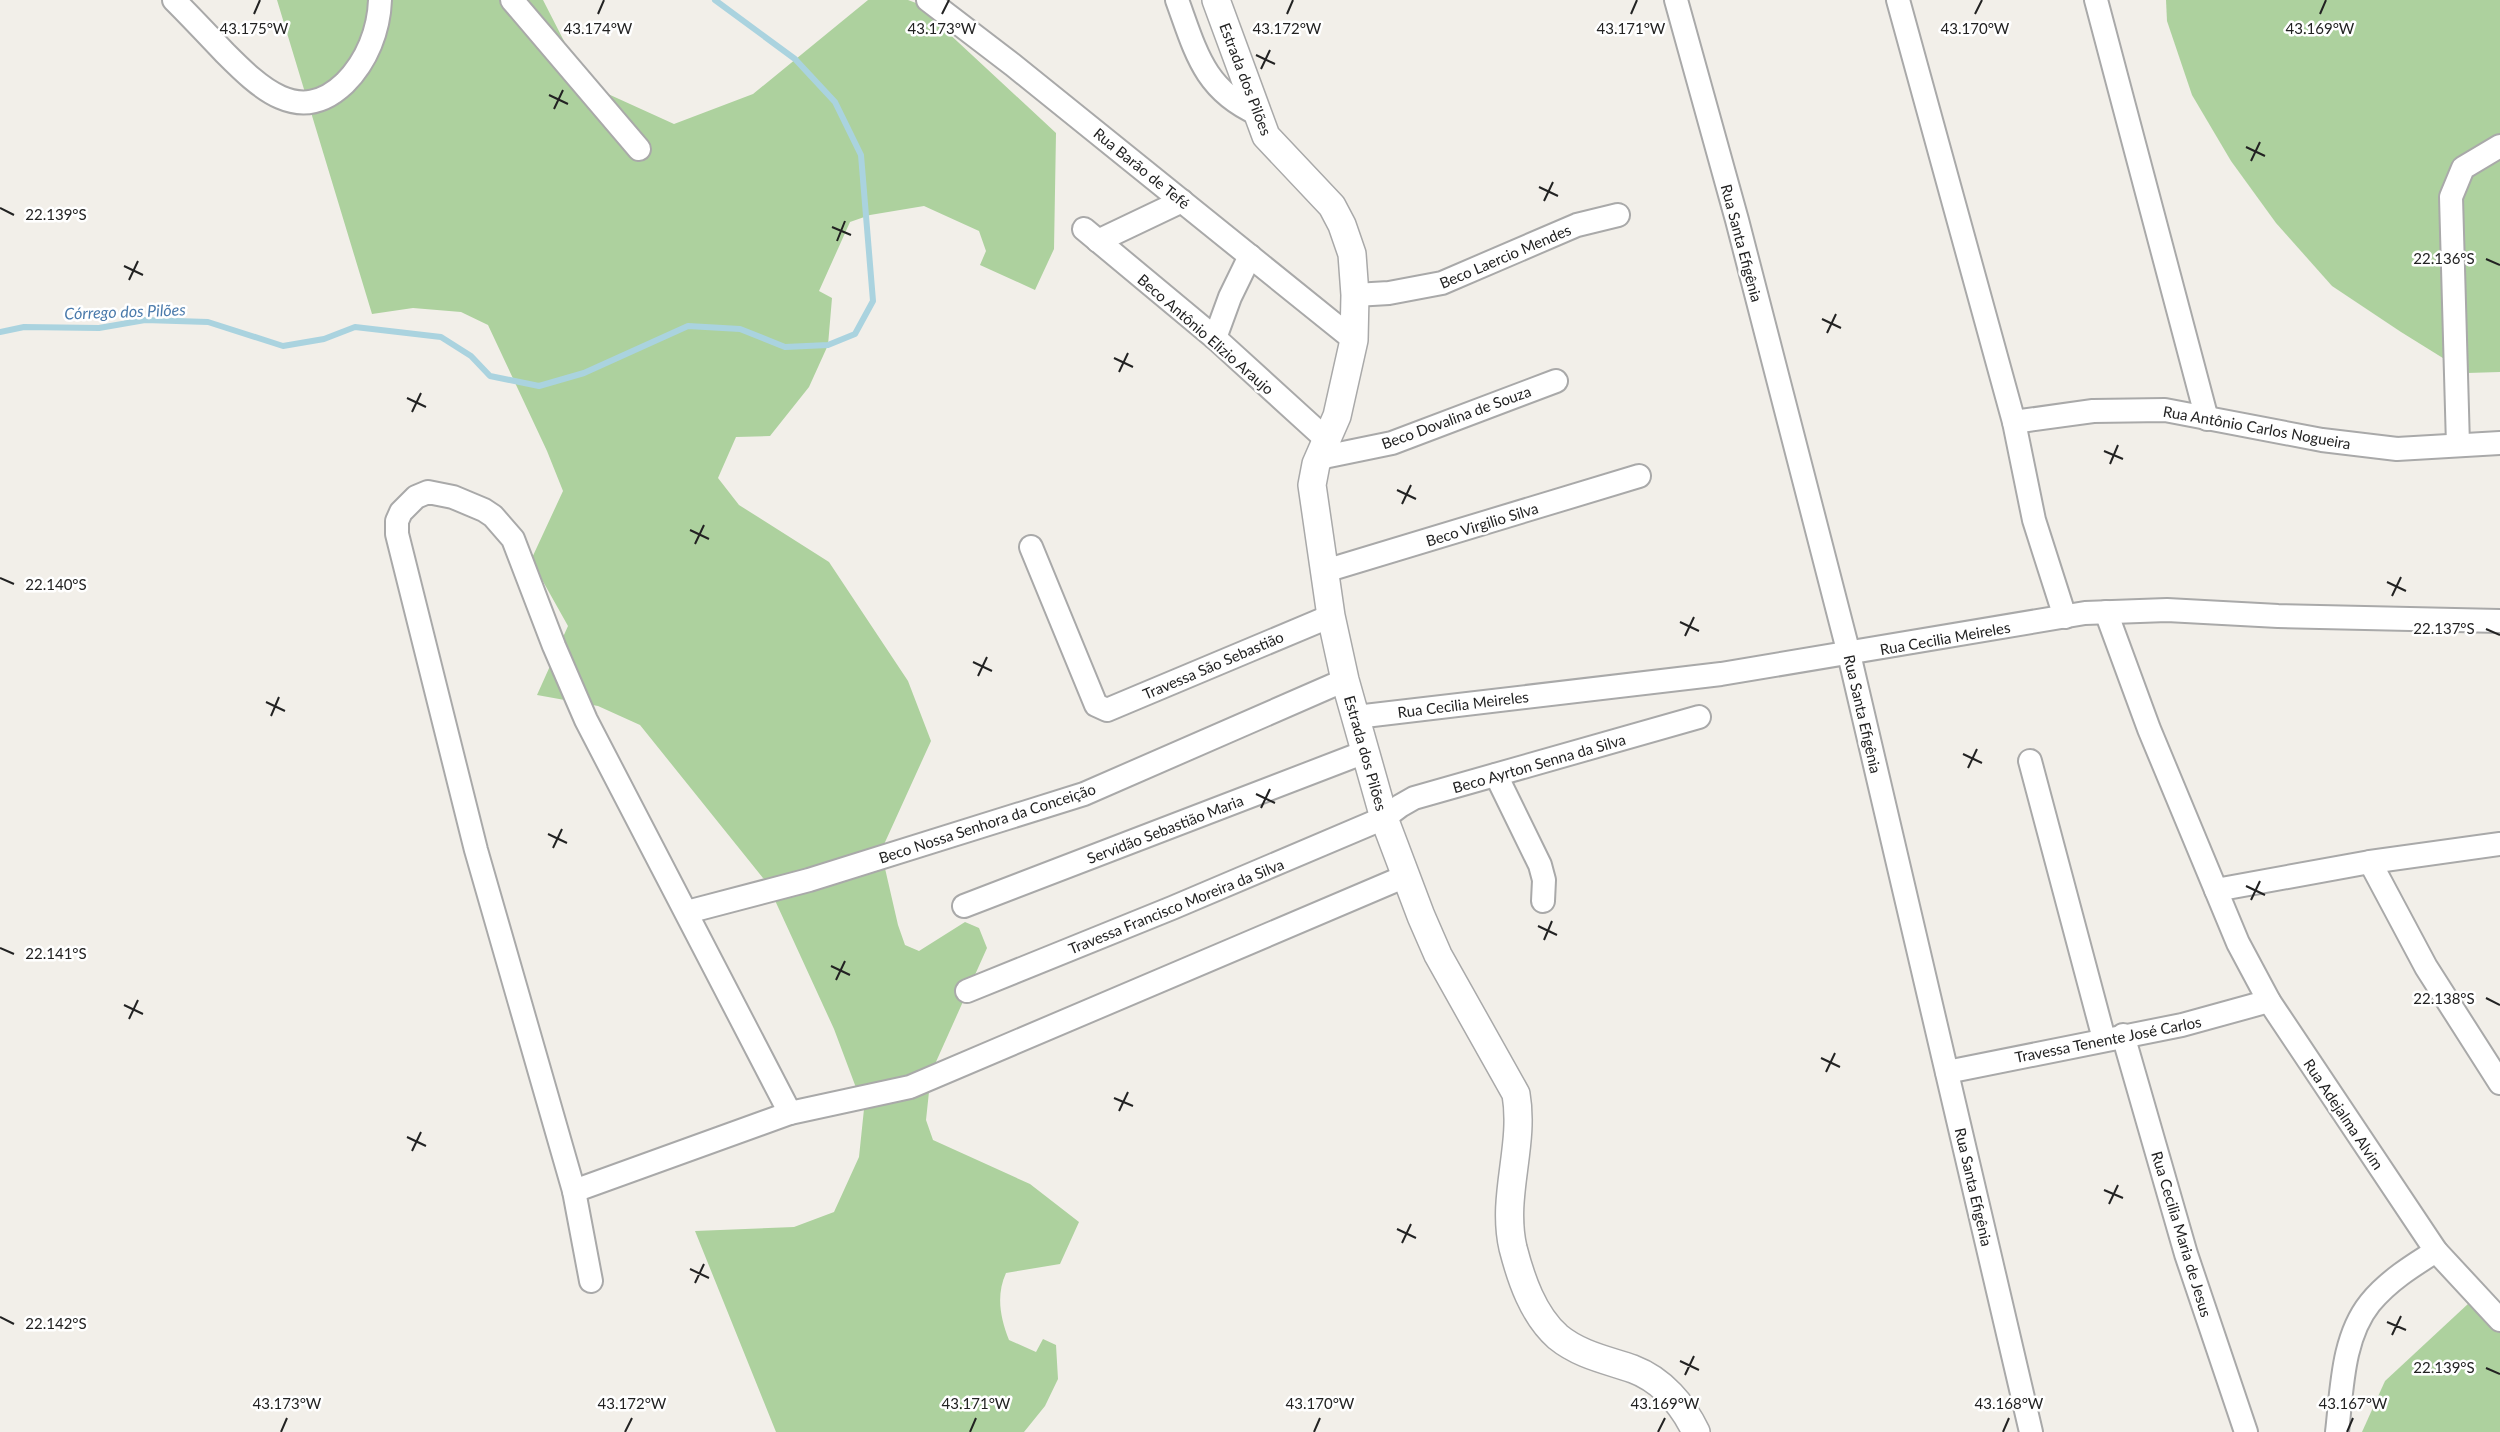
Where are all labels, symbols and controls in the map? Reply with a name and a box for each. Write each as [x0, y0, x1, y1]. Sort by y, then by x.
text: 43.175°W [220, 19, 289, 37]
text: 43.174°W [564, 19, 633, 37]
text: 43.173°W [908, 19, 977, 37]
text: 43.172°W [1253, 19, 1322, 37]
text: 43.171°W [1597, 19, 1666, 37]
text: 43.170°W [1941, 19, 2010, 37]
text: 43.169°W [2286, 19, 2355, 37]
street label: Estrada dos Pilões [1216, 20, 1276, 138]
street label: Rua Barão de Tefé [1090, 124, 1194, 212]
street label: Rua Santa Efigênia [1718, 182, 1766, 304]
text: 22.139°S [25, 205, 87, 223]
street label: Beco Laercio Mendes [1437, 220, 1573, 292]
text: 22.136°S [2413, 249, 2475, 267]
street label: Beco Antônio Elizio Araujo [1134, 270, 1278, 398]
water label: Córrego dos Pilões [64, 299, 187, 323]
street label: Beco Dovalina de Souza [1379, 382, 1533, 452]
street label: Rua Antônio Carlos Nogueira [2162, 402, 2352, 452]
street label: Beco Virgilio Silva [1424, 498, 1540, 550]
text: 22.140°S [25, 575, 87, 593]
street label: Rua Cecilia Meireles [1878, 618, 2012, 658]
text: 22.137°S [2413, 619, 2475, 637]
street label: Travessa São Sebastião [1140, 627, 1286, 703]
street label: Rua Santa Efigênia [1841, 653, 1885, 775]
street label: Rua Cecilia Meireles [1396, 687, 1530, 721]
street label: Estrada dos Pilões [1341, 693, 1391, 813]
street label: Beco Ayrton Senna da Silva [1450, 730, 1628, 796]
street label: Beco Nossa Senhora da Conceição [876, 779, 1098, 867]
street label: Servidão Sebastião Maria [1084, 791, 1246, 867]
street label: Travessa Francisco Moreira da Silva [1066, 854, 1286, 958]
text: 22.141°S [25, 944, 87, 962]
text: 22.138°S [2413, 989, 2475, 1007]
street label: Travessa Tenente José Carlos [2013, 1012, 2203, 1066]
street label: Rua Adejalma Alvim [2300, 1055, 2388, 1173]
street label: Rua Santa Efigênia [1952, 1126, 1996, 1248]
street label: Rua Cecilia Maria de Jesus [2148, 1149, 2216, 1319]
text: 22.142°S [25, 1314, 87, 1332]
text: 22.139°S [2413, 1358, 2475, 1376]
text: 43.173°W [253, 1394, 322, 1412]
text: 43.172°W [598, 1394, 667, 1412]
text: 43.171°W [942, 1394, 1011, 1412]
text: 43.170°W [1286, 1394, 1355, 1412]
text: 43.169°W [1631, 1394, 1700, 1412]
text: 43.168°W [1975, 1394, 2044, 1412]
text: 43.167°W [2319, 1394, 2388, 1412]

